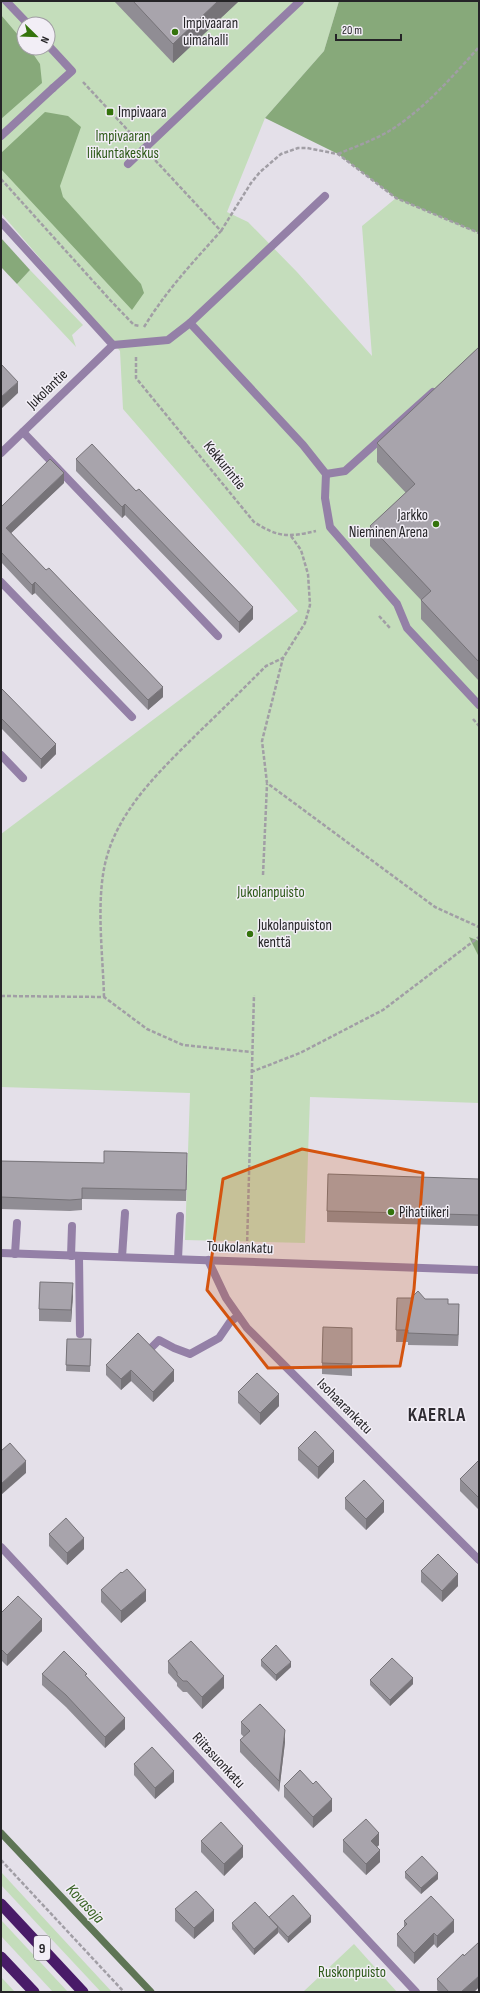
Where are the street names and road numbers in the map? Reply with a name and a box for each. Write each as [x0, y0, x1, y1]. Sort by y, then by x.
street label: Jukolantie [22, 365, 72, 414]
street label: Kekkurintie [199, 437, 250, 494]
street label: Toukolankatu [206, 1237, 274, 1258]
street label: Isohaarankatu [313, 1374, 377, 1438]
street label: Riitasuonkatu [188, 1728, 249, 1792]
road number: 9 [34, 1936, 50, 1960]

